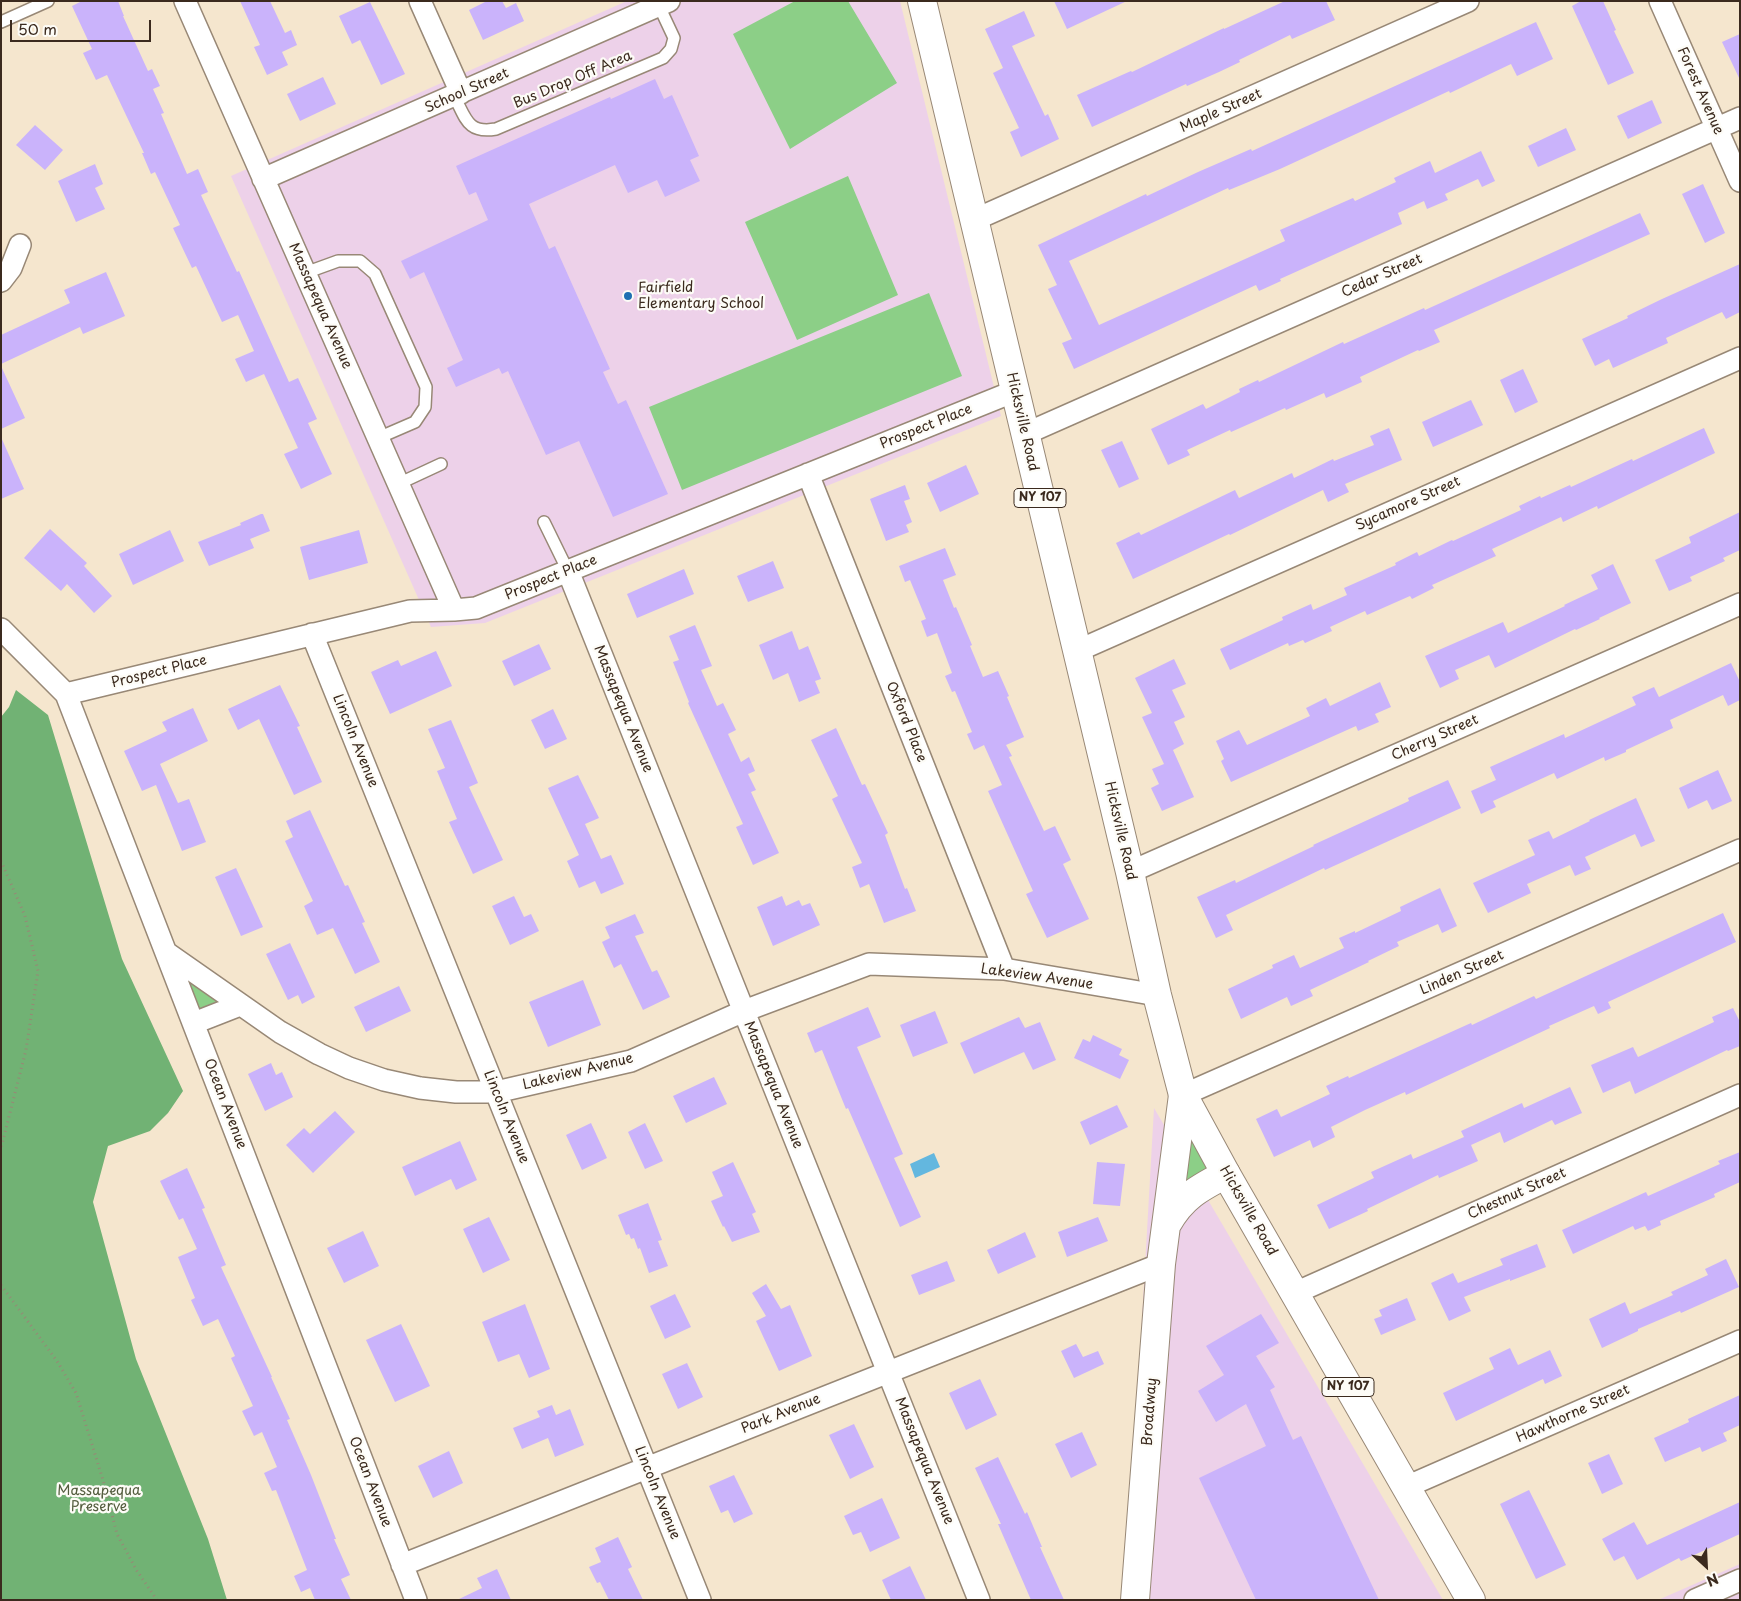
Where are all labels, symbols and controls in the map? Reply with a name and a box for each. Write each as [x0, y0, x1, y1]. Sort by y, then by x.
scale bar [12, 10, 154, 42]
text: 50 m [18, 17, 57, 40]
street label: Forest Avenue [1673, 45, 1727, 137]
street label: Bus Drop Off Area [511, 47, 635, 113]
street label: School Street [422, 65, 512, 117]
street label: Maple Street [1177, 85, 1265, 137]
street label: Massapequa Avenue [285, 241, 355, 371]
street label: Cedar Street [1339, 251, 1425, 301]
place label: Fairfield Elementary School [638, 280, 764, 312]
marker: Fairfield Elementary School [622, 290, 634, 302]
street label: Hicksville Road [1002, 371, 1042, 473]
street label: Prospect Place [877, 401, 975, 453]
street label: Sycamore Street [1353, 473, 1463, 535]
road number: NY 107 [1014, 488, 1066, 508]
street label: Prospect Place [502, 552, 600, 604]
street label: Massapequa Avenue [590, 643, 656, 775]
street label: Prospect Place [109, 652, 209, 692]
street label: Oxford Place [882, 679, 930, 765]
street label: Lincoln Avenue [329, 692, 381, 790]
street label: Cherry Street [1389, 711, 1481, 765]
street label: Hicksville Road [1100, 780, 1140, 882]
street label: Linden Street [1417, 947, 1507, 999]
street label: Lakeview Avenue [980, 961, 1094, 993]
street label: Massapequa Avenue [740, 1019, 806, 1151]
street label: Lakeview Avenue [521, 1050, 635, 1094]
street label: Ocean Avenue [200, 1056, 250, 1152]
street label: Lincoln Avenue [480, 1068, 532, 1166]
street label: Hicksville Road [1216, 1163, 1280, 1259]
street label: Chestnut Street [1465, 1165, 1569, 1223]
street label: Broadway [1139, 1377, 1161, 1447]
road number: NY 107 [1322, 1378, 1374, 1396]
street label: Hawthorne Street [1514, 1381, 1632, 1447]
street label: Park Avenue [739, 1391, 823, 1437]
street label: Massapequa Avenue [891, 1395, 957, 1527]
street label: Ocean Avenue [345, 1434, 395, 1530]
street label: Lincoln Avenue [631, 1444, 683, 1542]
park label: Massapequa Preserve [57, 1483, 141, 1515]
north arrow [1681, 1541, 1731, 1591]
text: N [1703, 1568, 1722, 1592]

